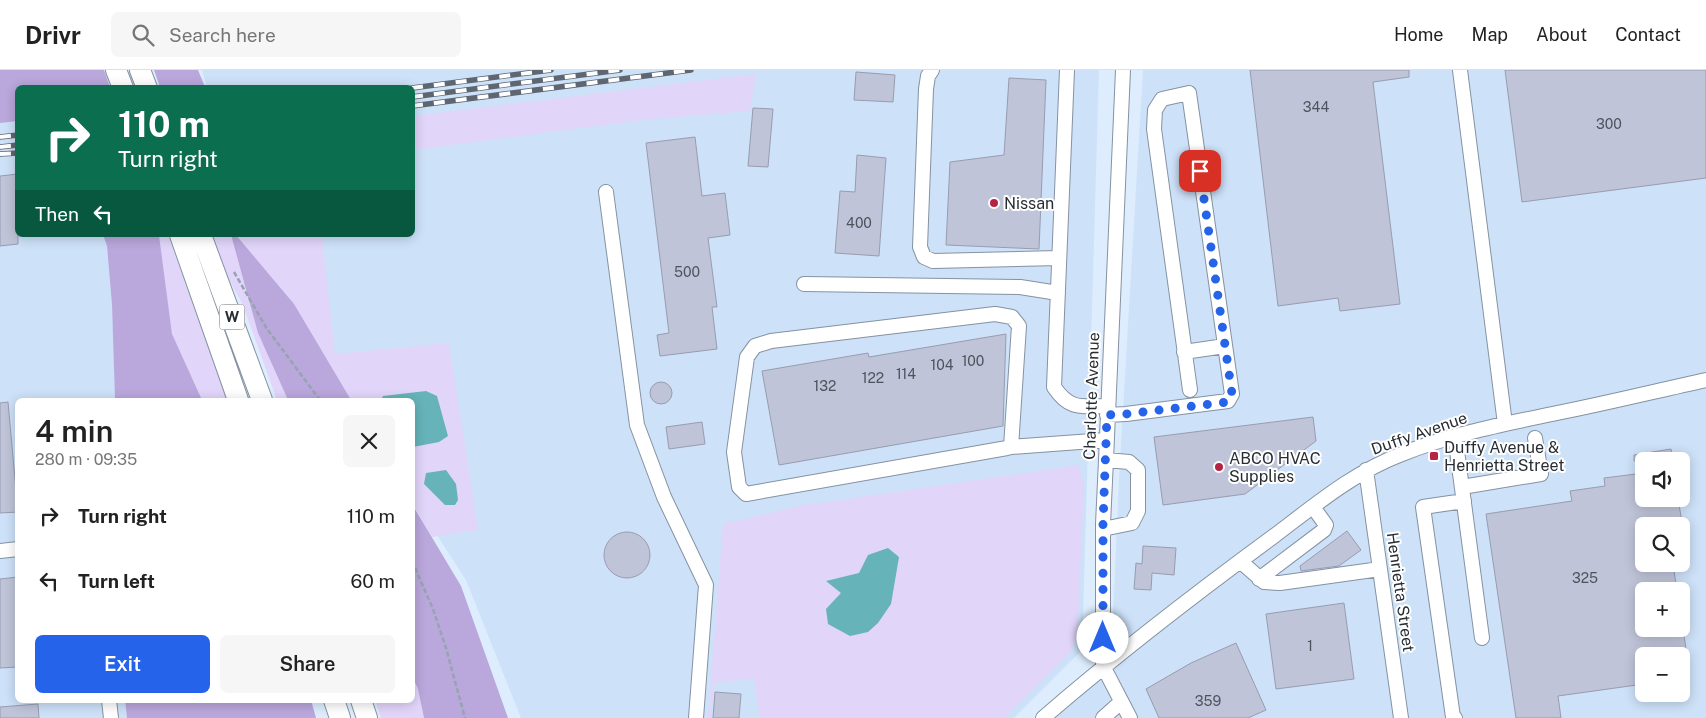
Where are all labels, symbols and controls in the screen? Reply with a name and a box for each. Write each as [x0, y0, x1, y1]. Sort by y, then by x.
search box [111, 12, 461, 57]
text: Drivr [25, 21, 81, 49]
icon: search [129, 21, 157, 49]
text: Search here [169, 24, 276, 46]
text: Home [1394, 24, 1444, 45]
text: Map [1472, 24, 1508, 45]
text: About [1536, 24, 1587, 45]
text: Contact [1615, 24, 1681, 45]
house number: 344 [1303, 99, 1329, 115]
text: 110 m [118, 104, 210, 145]
icon: right [35, 105, 100, 170]
house number: 300 [1596, 116, 1622, 132]
text: Turn right [118, 146, 218, 172]
pin [1179, 150, 1221, 192]
icon: arrive [1186, 157, 1214, 185]
place label: Nissan [1004, 194, 1054, 213]
marker: Nissan [988, 197, 1000, 209]
icon: left [89, 200, 117, 228]
text: Then [35, 203, 79, 225]
house number: 400 [846, 215, 872, 231]
house number: 500 [674, 264, 700, 280]
road number: W [220, 304, 244, 330]
street label: Charlotte Avenue [1080, 332, 1103, 460]
house number: 100 [962, 353, 984, 369]
house number: 104 [930, 357, 954, 373]
house number: 114 [896, 366, 916, 382]
house number: 122 [862, 370, 884, 386]
house number: 132 [814, 378, 836, 394]
street label: Duffy Avenue [1369, 408, 1470, 459]
text: 4 min [35, 413, 113, 449]
button: close [343, 415, 395, 467]
place label: Duffy Avenue & Henrietta Street [1444, 438, 1564, 475]
place label: ABCO HVAC Supplies [1229, 449, 1321, 486]
text: 280 m · 09:35 [35, 450, 137, 469]
marker: Duffy Avenue & Henrietta Street [1428, 450, 1440, 462]
map controls [1635, 452, 1690, 702]
button: sound [1635, 452, 1690, 507]
marker: ABCO HVAC Supplies [1213, 461, 1225, 473]
icon: right [35, 502, 63, 530]
text: Turn right [78, 505, 167, 527]
text: 110 m [347, 505, 395, 527]
button: search [1635, 517, 1690, 572]
street label: Henrietta Street [1383, 531, 1418, 653]
icon: left [35, 567, 63, 595]
text: Turn left [78, 570, 155, 592]
text: 60 m [351, 570, 395, 592]
house number: 325 [1572, 570, 1598, 586]
button: + [1635, 582, 1690, 637]
position arrow [1076, 611, 1128, 663]
button: Exit [35, 635, 210, 693]
button: Share [220, 635, 395, 693]
house number: 1 [1307, 638, 1313, 654]
button: − [1635, 647, 1690, 702]
house number: 359 [1195, 693, 1222, 709]

